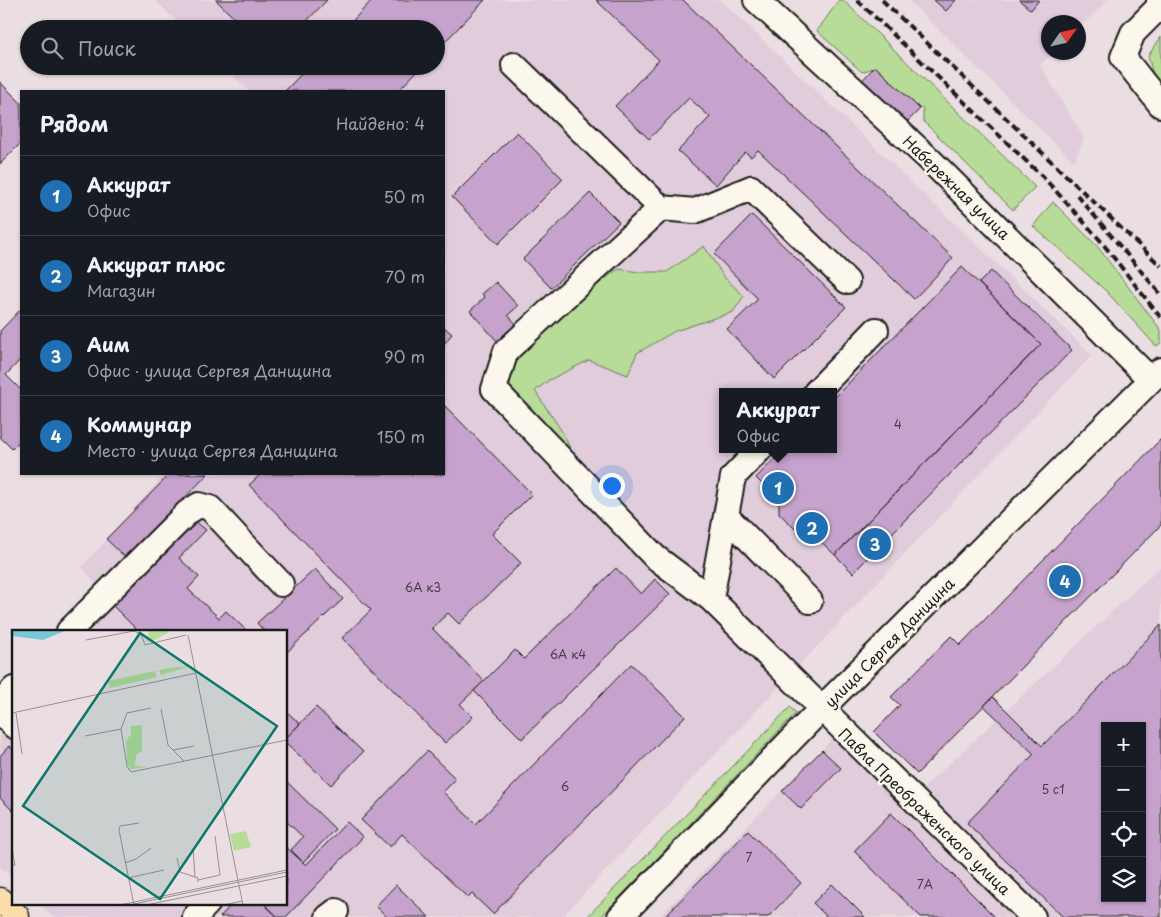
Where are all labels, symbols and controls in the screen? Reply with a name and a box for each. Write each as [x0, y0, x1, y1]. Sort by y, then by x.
north arrow [1041, 15, 1086, 60]
search box [20, 20, 445, 75]
icon: search [38, 34, 66, 62]
text: Поиск [78, 34, 136, 62]
text: Рядом [40, 107, 108, 139]
text: Найдено: 4 [336, 111, 425, 135]
street label: Набережная улица [898, 130, 1016, 245]
text: Аккурат [87, 170, 170, 198]
text: 1 [52, 184, 60, 208]
text: 50 m [384, 184, 425, 208]
text: Офис [87, 198, 130, 222]
text: Аккурат плюс [87, 250, 225, 278]
text: 2 [50, 264, 62, 288]
text: 70 m [385, 264, 425, 288]
text: Магазин [87, 278, 156, 302]
text: Аим [87, 330, 130, 358]
text: 3 [51, 344, 61, 368]
text: 90 m [384, 344, 425, 368]
text: Офис · улица Сергея Данщина [87, 358, 332, 382]
popup [719, 388, 837, 453]
text: Аккурат [737, 395, 819, 423]
text: Коммунар [87, 410, 192, 438]
house number: 4 [894, 415, 902, 433]
text: Офис [737, 423, 780, 447]
text: 4 [51, 424, 61, 448]
text: 150 m [377, 424, 425, 448]
text: Место · улица Сергея Данщина [87, 438, 338, 462]
pin: 1 [762, 469, 794, 507]
your location [599, 473, 625, 499]
pin: 2 [796, 509, 828, 547]
pin: 3 [859, 525, 891, 563]
pin: 4 [1049, 562, 1081, 600]
street label: улица Сергея Данщина [819, 571, 960, 712]
house number: 6А к3 [405, 578, 441, 596]
inset map [12, 630, 288, 904]
house number: 6А к4 [550, 645, 586, 663]
street label: Павла Преображенского улица [834, 722, 1017, 900]
map controls [1101, 722, 1146, 902]
button: + [1101, 722, 1146, 767]
button: − [1101, 767, 1146, 812]
house number: 6 [561, 777, 569, 795]
house number: 5 с1 [1041, 780, 1065, 798]
button: locate [1101, 812, 1146, 857]
house number: 7 [746, 848, 753, 866]
button: layers [1101, 857, 1146, 902]
house number: 7А [917, 875, 933, 893]

